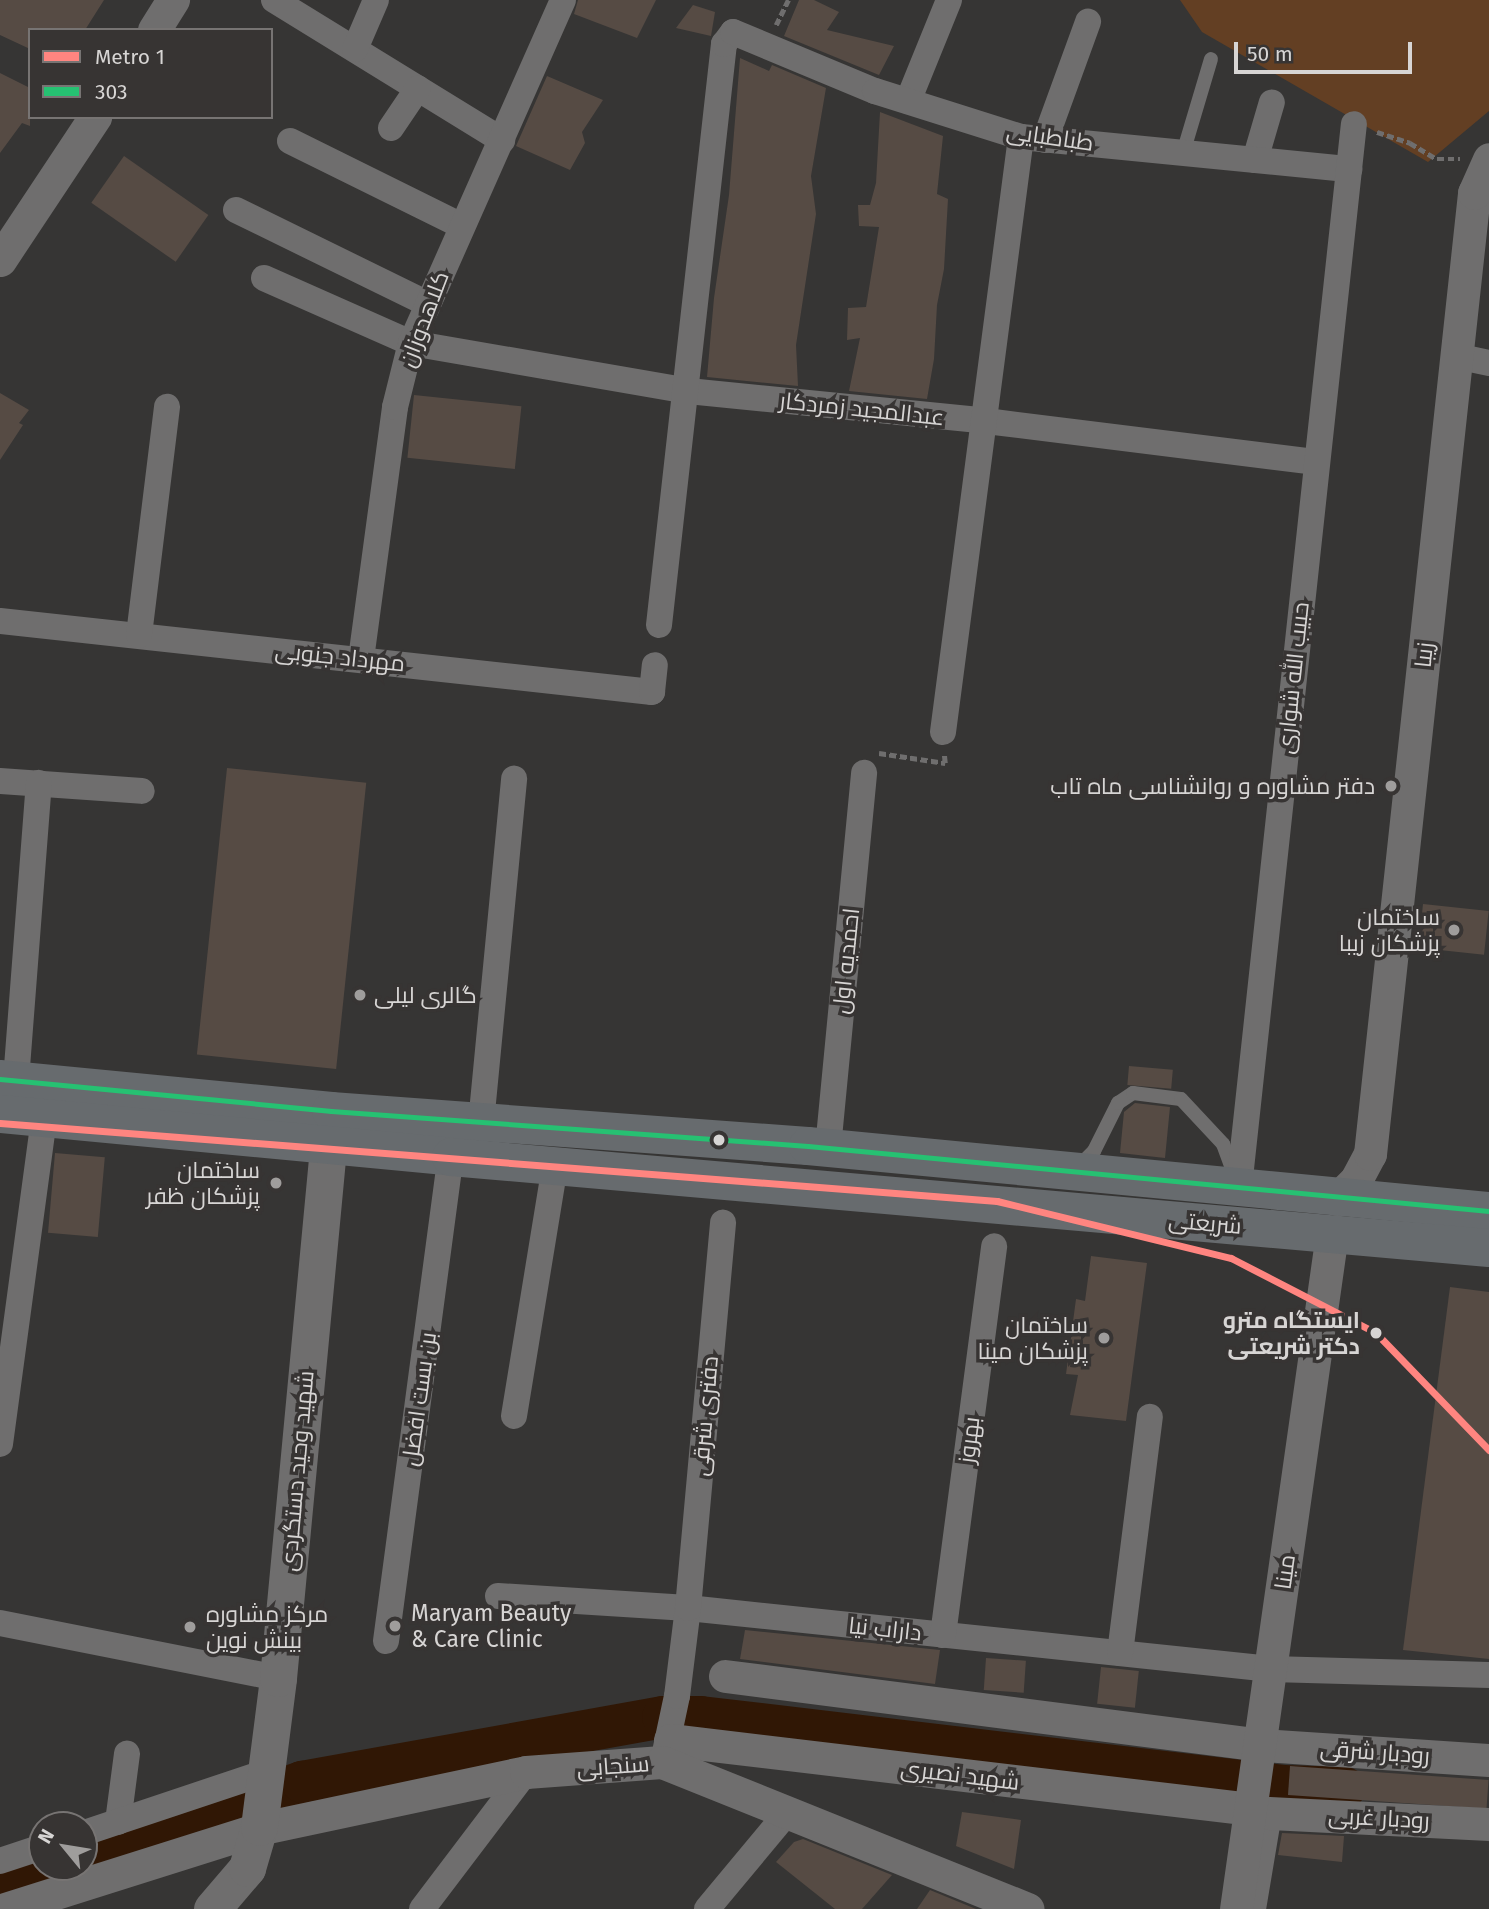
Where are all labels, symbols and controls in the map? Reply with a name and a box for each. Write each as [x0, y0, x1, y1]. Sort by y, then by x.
legend [28, 28, 273, 119]
scale bar [1237, 28, 1416, 72]
text: 50 m [1247, 41, 1293, 67]
text: Metro 1 [95, 44, 165, 70]
text: 303 [95, 79, 127, 105]
street label: طباطبایی [1005, 117, 1095, 157]
street label: کلاهدوزان [393, 267, 455, 371]
street label: عبدالمجید زمردکار [778, 387, 946, 431]
street label: حبیب الله شواری [1271, 601, 1315, 755]
street label: مهرداد جنوبی [274, 636, 406, 678]
street label: زیبا [1409, 641, 1439, 669]
place label: دفتر مشاوره و روانشناسی ماه تاب [1050, 772, 1375, 800]
marker: دفتر مشاوره و روانشناسی ماه تاب [1381, 776, 1401, 796]
place label: ساختمان پزشکان زیبا [1339, 903, 1440, 957]
street label: احمدیه اول [827, 907, 865, 1015]
marker: ساختمان پزشکان زیبا [1446, 922, 1462, 938]
place label: گالری لیلی [374, 981, 477, 1009]
marker: گالری لیلی [352, 987, 368, 1003]
unlabelled marker [712, 1133, 726, 1147]
place label: ساختمان پزشکان ظفر [146, 1156, 260, 1210]
marker: ساختمان پزشکان ظفر [266, 1173, 286, 1193]
street label: شریعتی [1167, 1206, 1243, 1240]
place label: ایستگاه مترو دکتر شریعتی [1223, 1306, 1360, 1360]
place label: ساختمان پزشكان مينا [978, 1311, 1088, 1365]
marker: ایستگاه مترو دکتر شریعتی [1366, 1323, 1386, 1343]
marker: ساختمان پزشكان مينا [1094, 1328, 1114, 1348]
street label: بن بست افضل [396, 1330, 442, 1468]
street label: دفتری شرقی [686, 1355, 724, 1477]
street label: شهید وحید دستگردی [274, 1369, 320, 1573]
street label: بهروز [952, 1415, 986, 1465]
street label: مینا [1269, 1553, 1301, 1591]
place label: Maryam Beauty & Care Clinic [411, 1599, 571, 1653]
place label: مرکز مشاوره بینش نوین [206, 1600, 328, 1654]
street label: داراب نیا [847, 1611, 923, 1647]
marker: Maryam Beauty & Care Clinic [385, 1616, 405, 1636]
marker: مرکز مشاوره بینش نوین [180, 1617, 200, 1637]
street label: رودبار شرقی [1319, 1734, 1431, 1770]
street label: سنجابی [576, 1750, 650, 1782]
street label: شهید نصیری [899, 1754, 1021, 1796]
street label: رودبار غربی [1327, 1802, 1431, 1834]
north arrow [28, 1811, 98, 1881]
text: N [33, 1825, 59, 1847]

